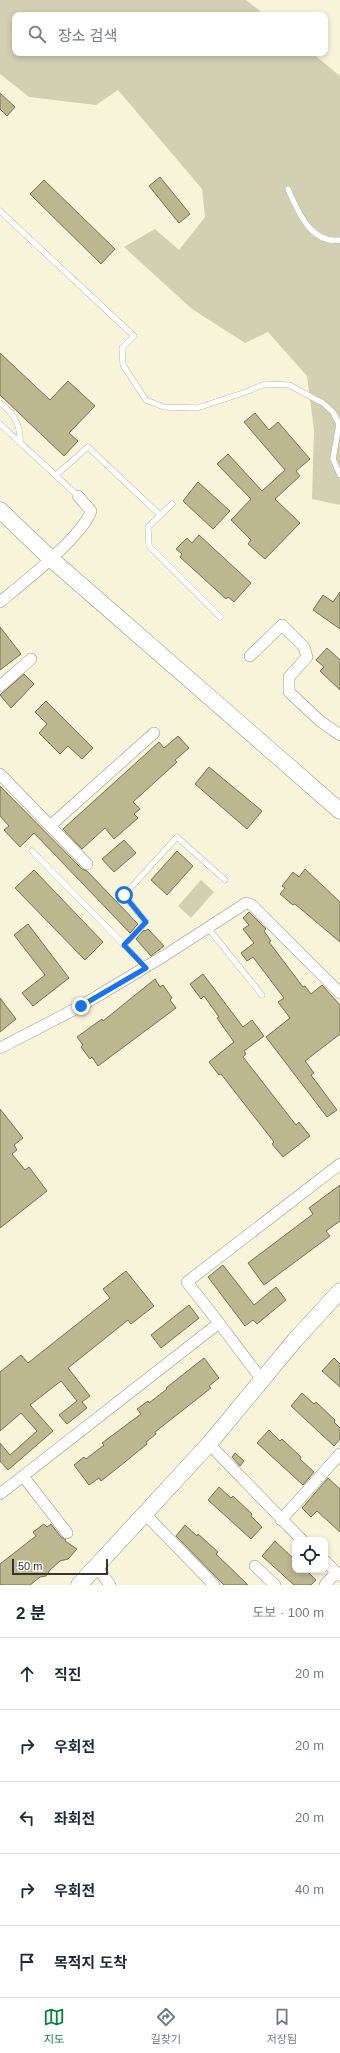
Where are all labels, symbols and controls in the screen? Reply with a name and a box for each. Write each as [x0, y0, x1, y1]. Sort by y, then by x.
search box [12, 12, 328, 56]
icon: search [26, 23, 48, 45]
text: 장소 검색 [58, 27, 117, 44]
route start [115, 886, 133, 904]
route end [72, 997, 90, 1015]
map controls [292, 1537, 328, 1573]
button: locate [292, 1537, 328, 1573]
scale bar [12, 1557, 108, 1576]
text: 50 m [18, 1560, 42, 1572]
text: 2 분 [16, 1604, 46, 1623]
text: 도보 · 100 m [252, 1605, 324, 1620]
icon: ahead [16, 1663, 38, 1685]
text: 직진 [54, 1666, 82, 1683]
text: 20 m [295, 1666, 324, 1681]
icon: right [16, 1735, 38, 1757]
text: 우회전 [54, 1738, 95, 1755]
text: 20 m [295, 1738, 324, 1753]
icon: left [16, 1807, 38, 1829]
text: 좌회전 [54, 1810, 95, 1827]
text: 20 m [295, 1810, 324, 1825]
icon: right [16, 1879, 38, 1901]
text: 우회전 [54, 1882, 95, 1899]
text: 40 m [295, 1882, 324, 1897]
icon: arrive [16, 1951, 38, 1973]
text: 목적지 도착 [54, 1954, 127, 1971]
tab: 지도 [43, 2006, 65, 2046]
tab: 길찾기 [151, 2006, 181, 2046]
tab: 저장됨 [267, 2006, 297, 2046]

